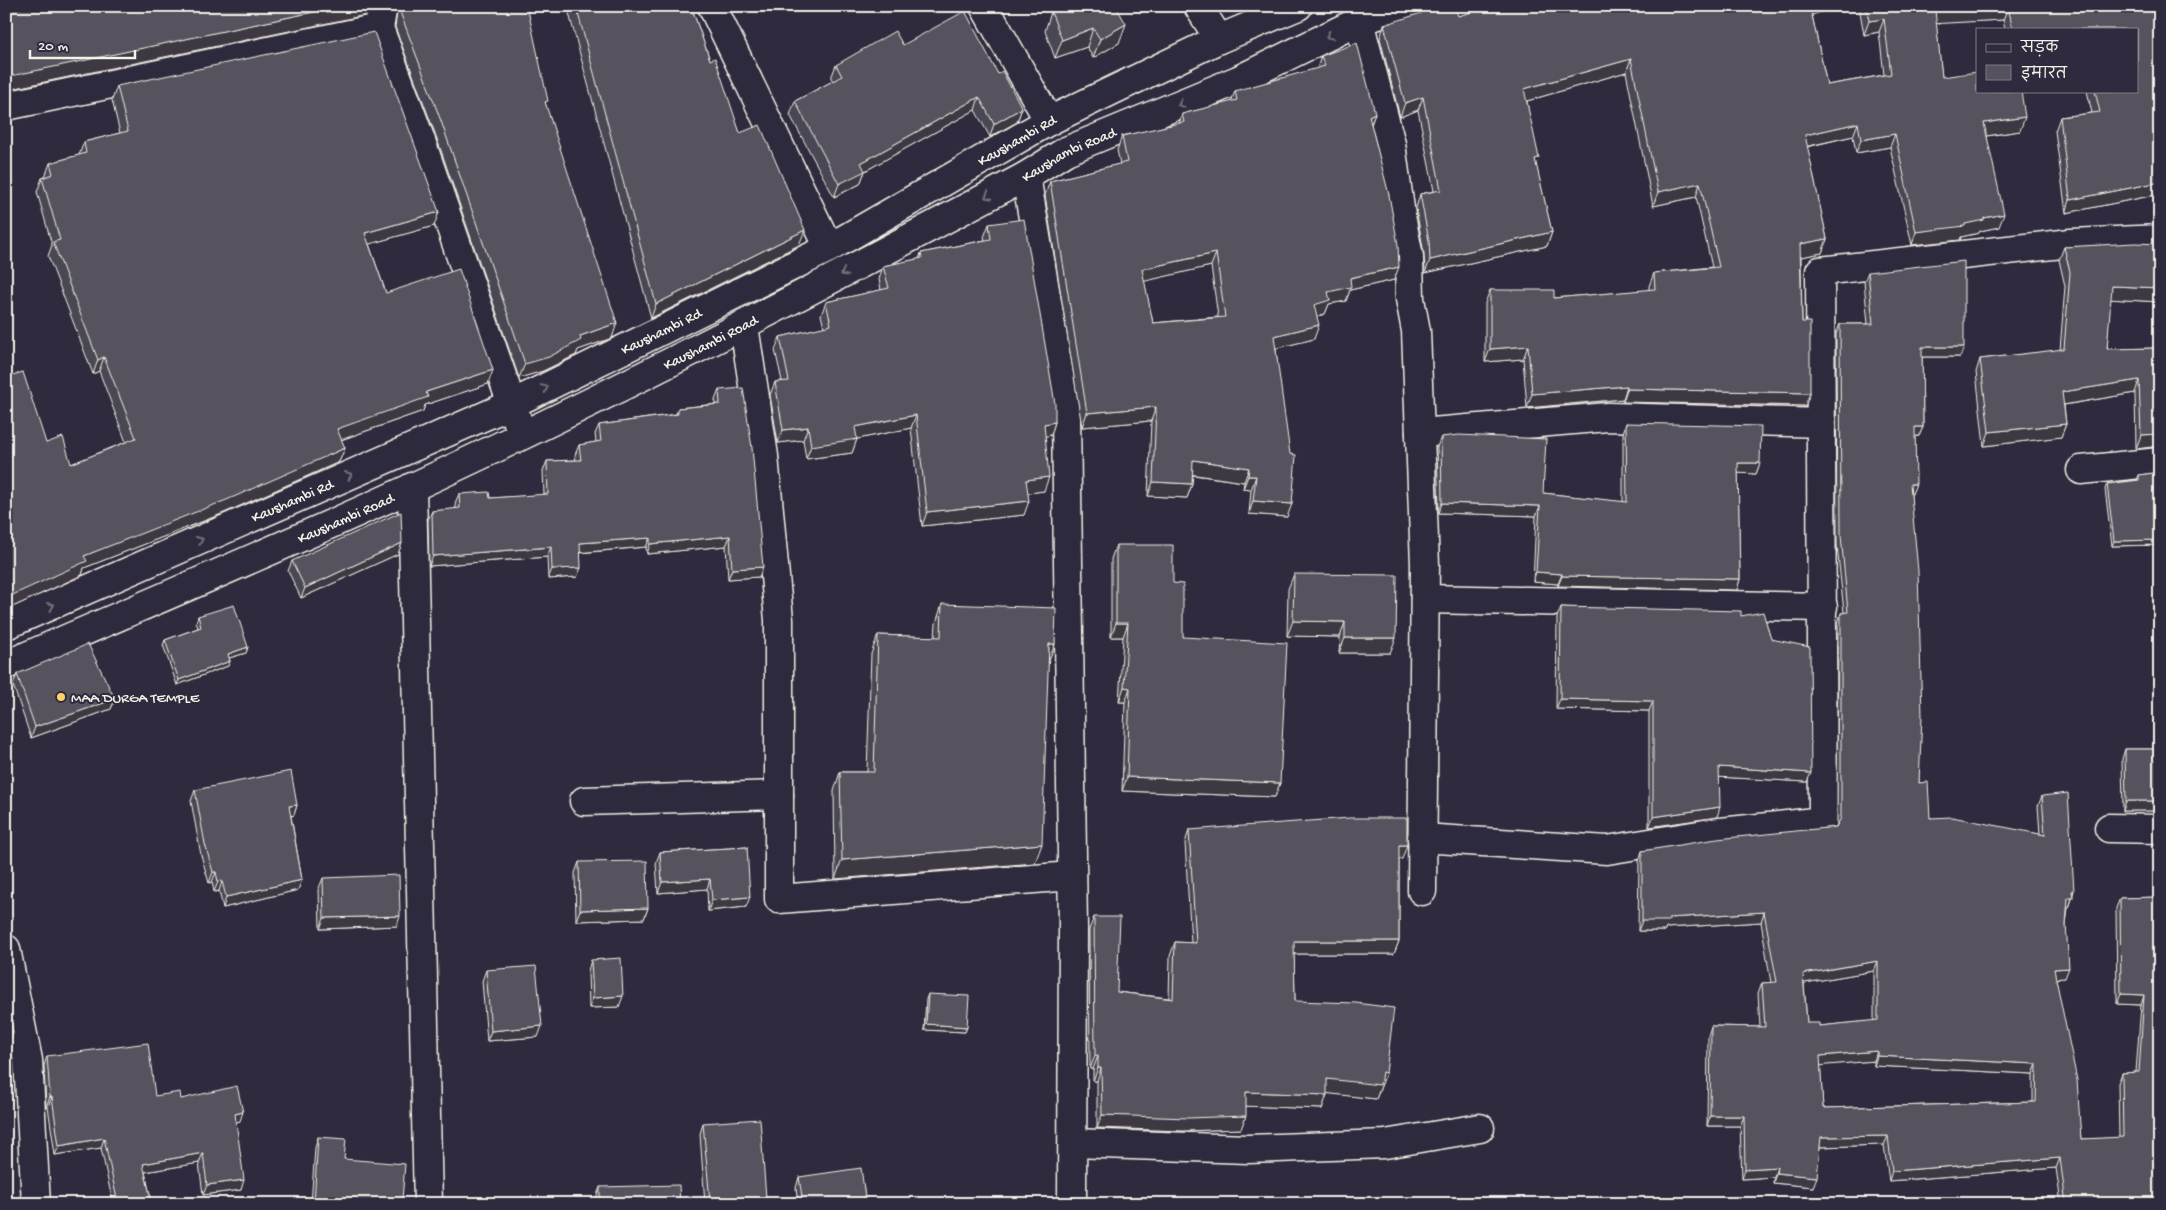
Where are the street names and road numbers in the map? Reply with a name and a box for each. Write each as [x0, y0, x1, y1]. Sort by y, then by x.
street label: Kaushambi Rd [975, 111, 1061, 171]
street label: Kaushambi Road [1019, 124, 1120, 187]
street label: Kaushambi Rd [618, 305, 706, 360]
street label: Kaushambi Road [661, 311, 762, 375]
street label: Kaushambi Rd [249, 476, 338, 528]
street label: Kaushambi Road [295, 489, 398, 549]

